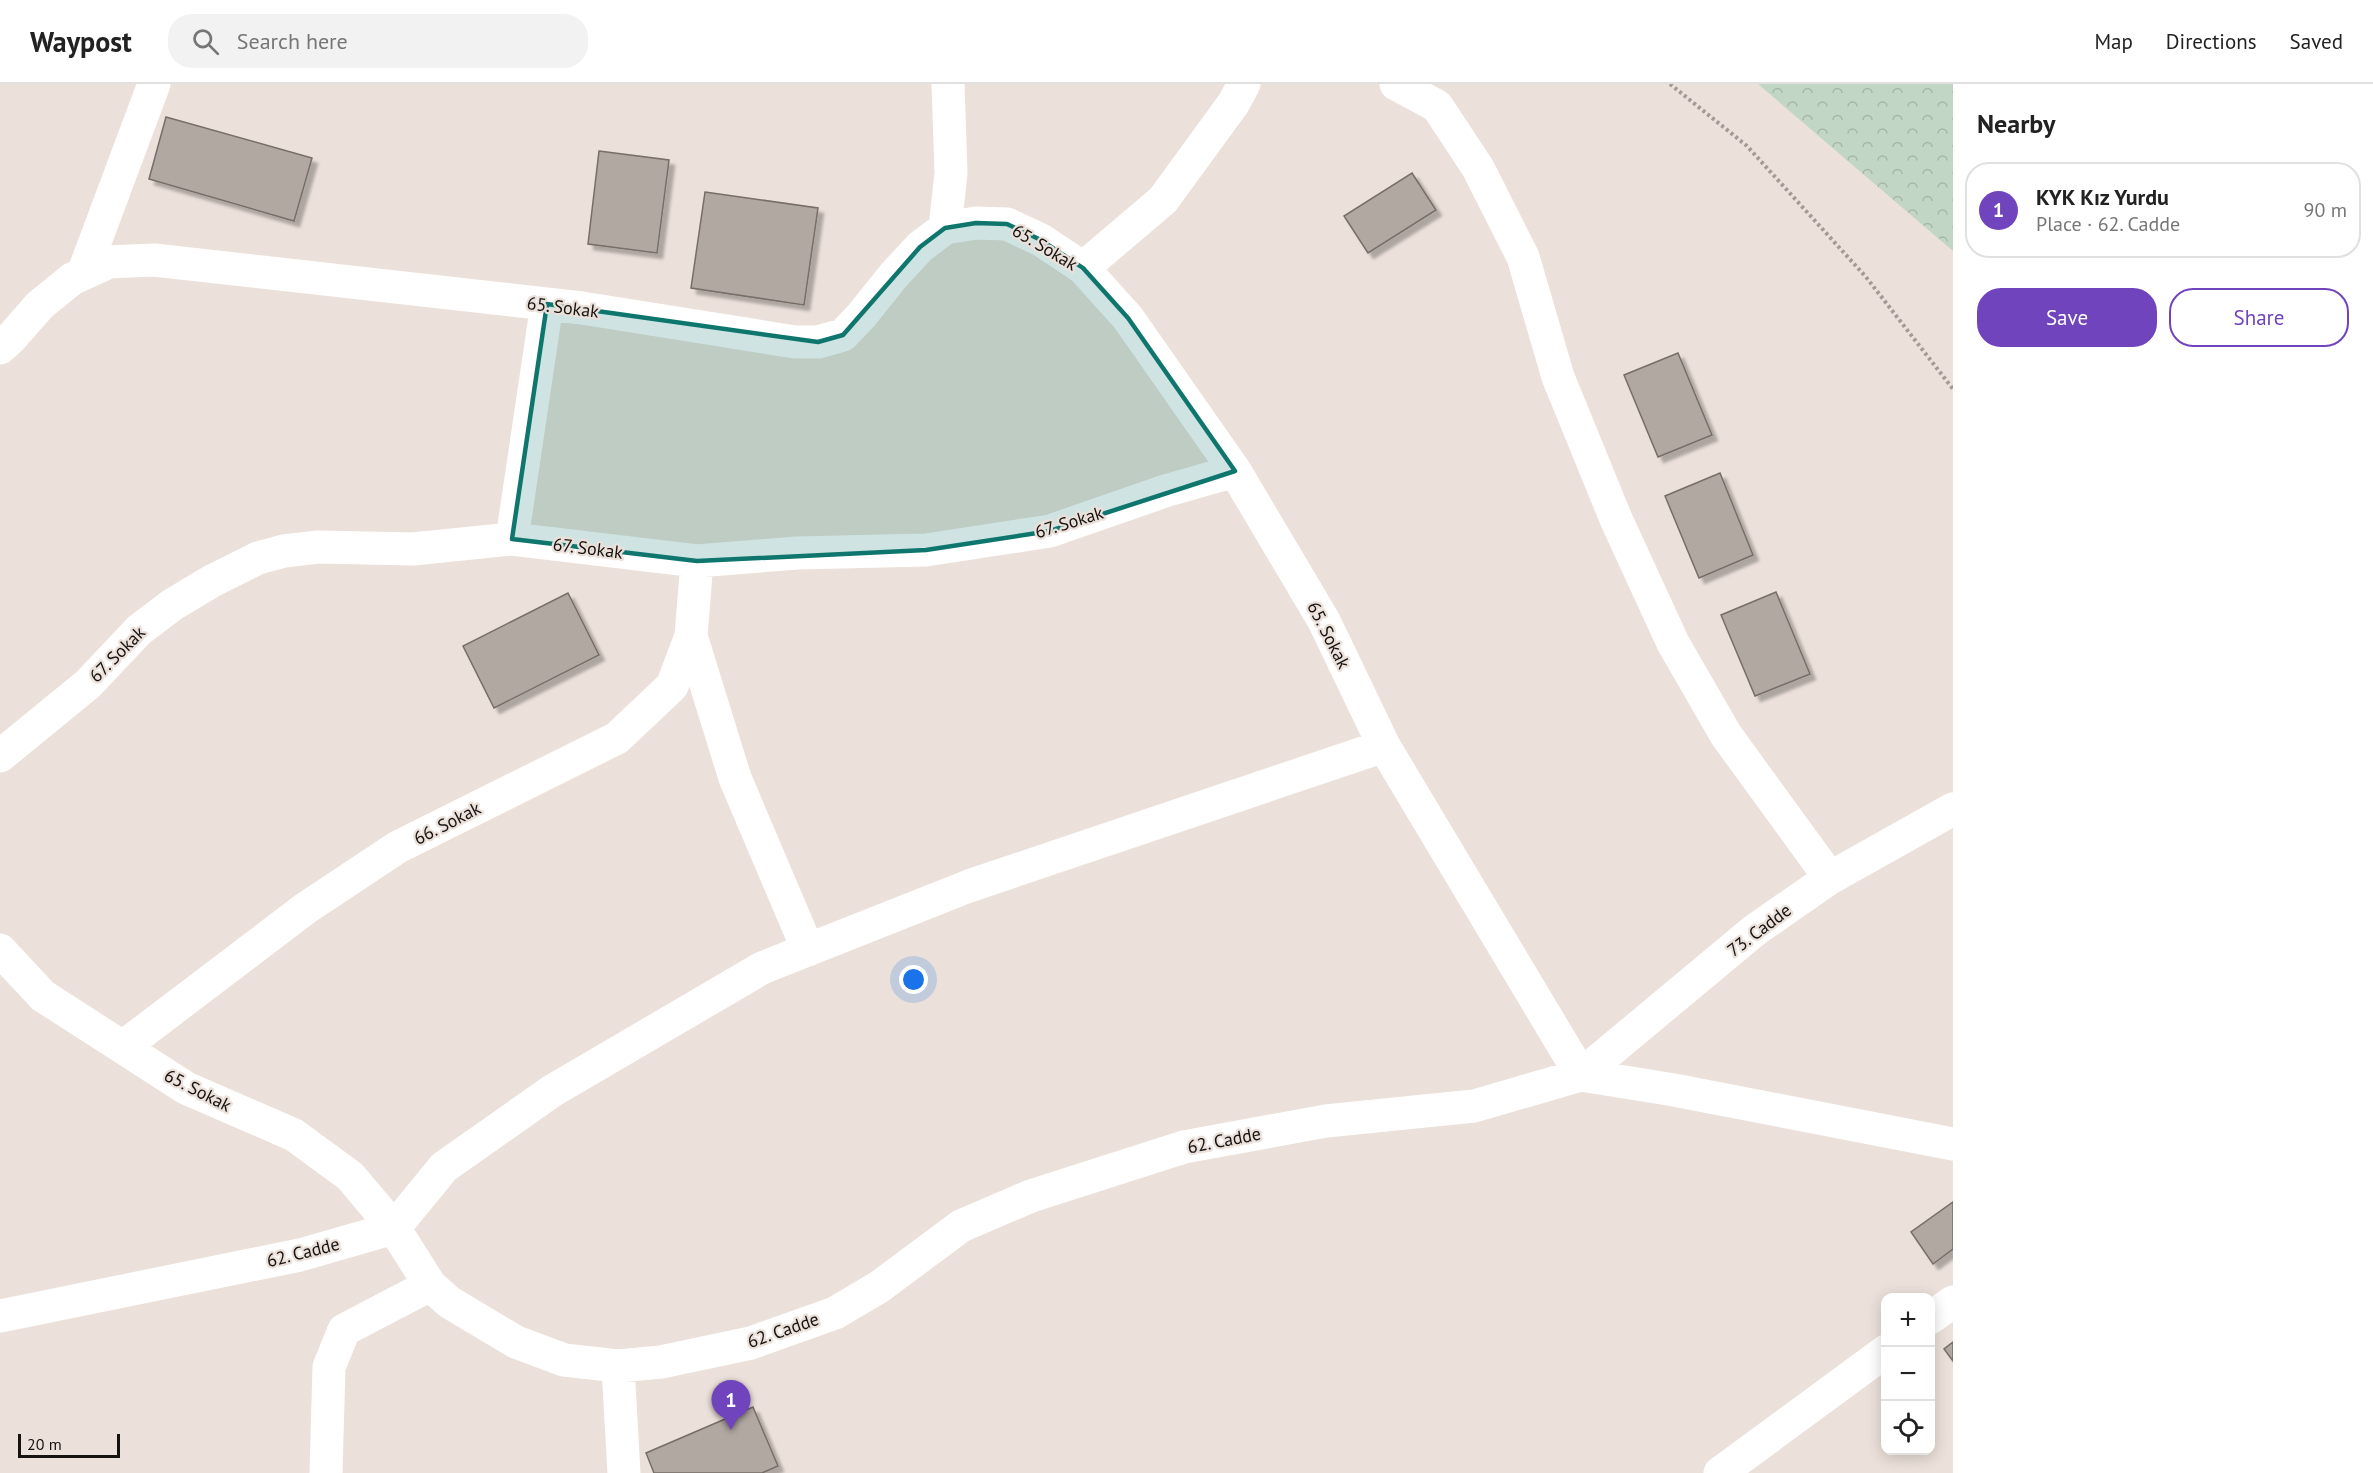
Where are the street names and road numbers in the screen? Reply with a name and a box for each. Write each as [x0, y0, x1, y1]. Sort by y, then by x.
street label: 65. Sokak [1008, 219, 1082, 276]
street label: 65. Sokak [526, 291, 601, 323]
street label: 67. Sokak [1032, 501, 1106, 543]
street label: 67. Sokak [552, 532, 625, 564]
street label: 65. Sokak [1302, 598, 1356, 673]
street label: 67. Sokak [84, 621, 150, 687]
street label: 66. Sokak [410, 796, 485, 850]
street label: 73. Cadde [1722, 898, 1796, 962]
street label: 65. Sokak [161, 1063, 236, 1117]
street label: 62. Cadde [1185, 1122, 1263, 1158]
street label: 62. Cadde [264, 1232, 342, 1272]
street label: 62. Cadde [744, 1307, 822, 1353]

